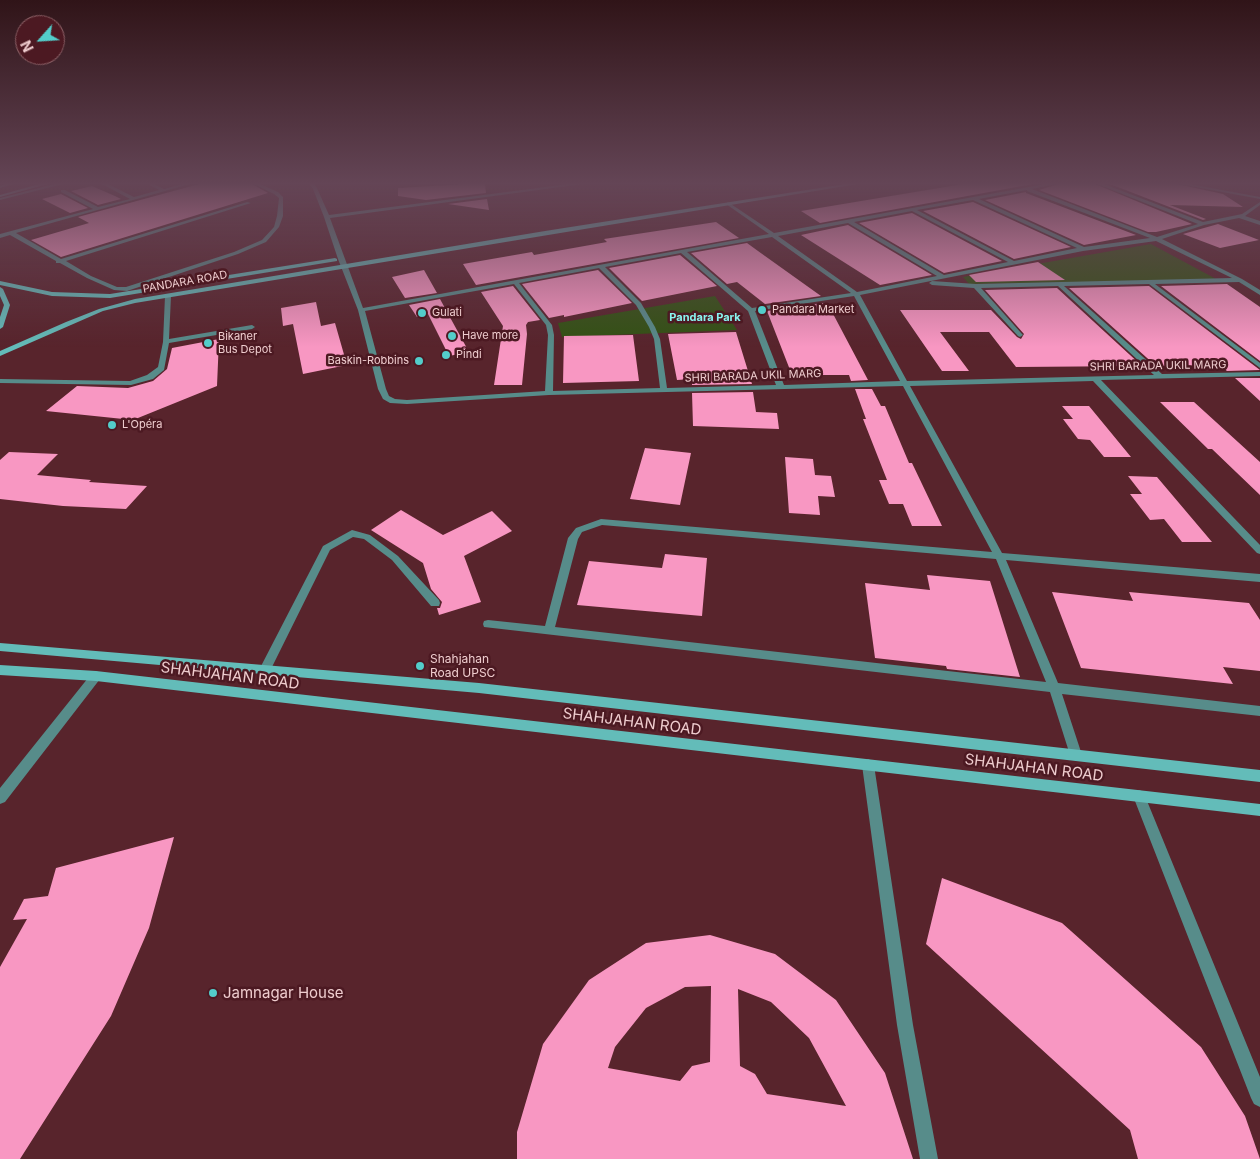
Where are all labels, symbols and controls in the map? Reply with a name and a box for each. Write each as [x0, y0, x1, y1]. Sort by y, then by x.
north arrow [15, 15, 65, 65]
text: N [17, 38, 37, 55]
street label: PANDARA ROAD [142, 268, 228, 296]
place label: Pandara Market [772, 303, 854, 317]
marker: Pandara Market [756, 304, 768, 316]
place label: Gulati [432, 306, 462, 320]
marker: Gulati [416, 307, 428, 319]
district label: Pandara Park [669, 311, 741, 325]
place label: Have more [462, 329, 518, 343]
place label: Bikaner Bus Depot [218, 330, 272, 356]
marker: Have more [446, 330, 458, 342]
marker: Bikaner Bus Depot [202, 337, 214, 349]
place label: Pindi [456, 348, 482, 362]
marker: Pindi [440, 349, 452, 361]
place label: Baskin-Robbins [328, 354, 409, 368]
marker: Baskin-Robbins [413, 355, 425, 367]
street label: SHRI BARADA UKIL MARG [1090, 358, 1226, 374]
street label: SHRI BARADA UKIL MARG [684, 367, 822, 385]
place label: L'Opéra [122, 418, 162, 432]
marker: L'Opéra [106, 419, 118, 431]
place label: Shahjahan Road UPSC [430, 652, 495, 680]
street label: SHAHJAHAN ROAD [160, 659, 300, 693]
marker: Shahjahan Road UPSC [414, 660, 426, 672]
street label: SHAHJAHAN ROAD [562, 705, 702, 739]
street label: SHAHJAHAN ROAD [964, 751, 1104, 785]
place label: Jamnagar House [223, 984, 344, 1002]
marker: Jamnagar House [207, 987, 219, 999]

